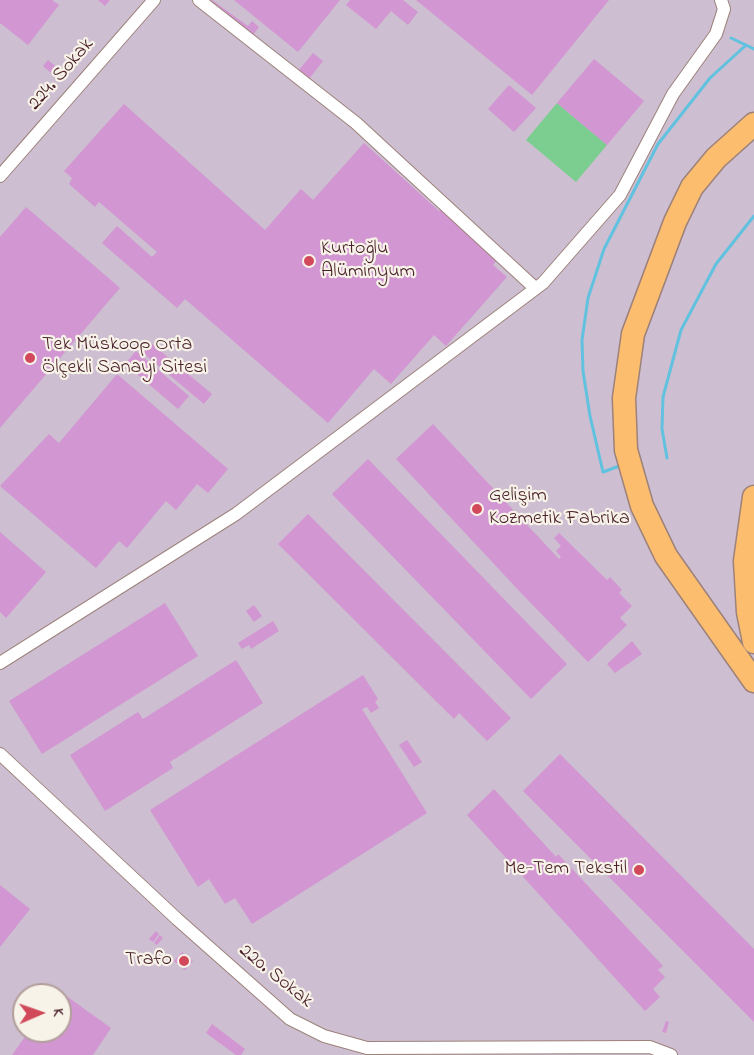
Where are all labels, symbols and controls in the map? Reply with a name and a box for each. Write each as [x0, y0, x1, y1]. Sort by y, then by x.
street label: 224. Sokak [24, 34, 100, 116]
place label: Kurtoğlu Alüminyum [321, 238, 415, 285]
marker: Kurtoğlu Alüminyum [302, 254, 316, 268]
place label: Tek Müskoop Orta Ölçekli Sanayi Sitesi [42, 334, 207, 381]
marker: Tek Müskoop Orta Ölçekli Sanayi Sitesi [23, 351, 37, 365]
place label: Gelişim Kozmetik Fabrika [489, 485, 630, 532]
marker: Gelişim Kozmetik Fabrika [470, 502, 484, 516]
place label: Me-Tem Tekstil [504, 858, 627, 882]
marker: Me-Tem Tekstil [632, 863, 646, 877]
street label: 220. Sokak [233, 940, 317, 1014]
place label: Trafo [125, 949, 172, 973]
marker: Trafo [177, 954, 191, 968]
north arrow [12, 983, 72, 1043]
text: K [46, 1008, 70, 1017]

